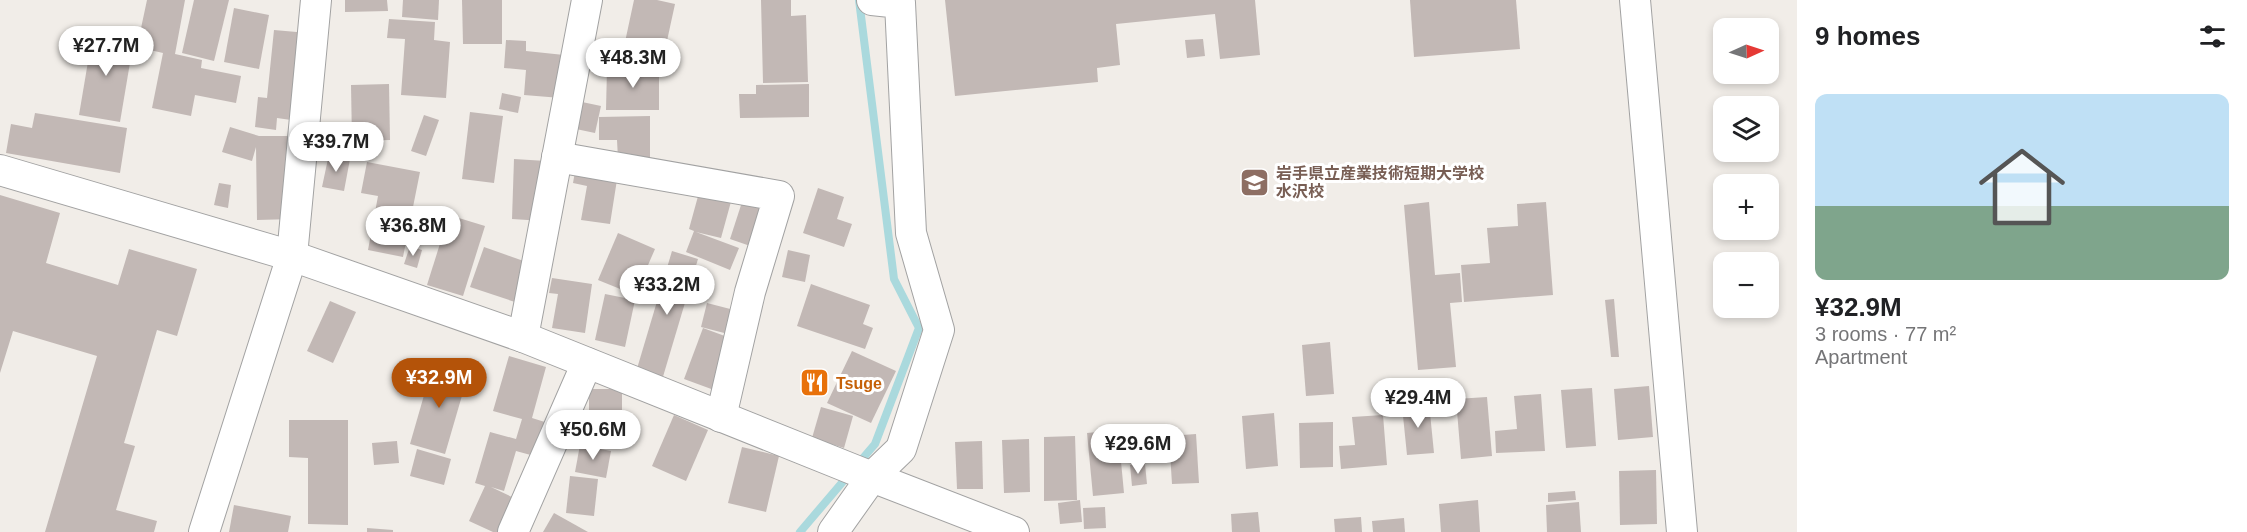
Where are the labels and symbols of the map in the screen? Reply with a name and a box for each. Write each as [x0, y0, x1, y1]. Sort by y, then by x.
north arrow [1713, 18, 1779, 84]
pin: ¥27.7M [57, 26, 155, 77]
pin: ¥48.3M [584, 38, 682, 89]
pin: ¥39.7M [287, 122, 385, 173]
place label: 岩手県立産業技術短期大学校 水沢校 [1276, 164, 1484, 200]
school or university icon: 岩手県立産業技術短期大学校 水沢校 [1239, 166, 1271, 198]
pin: ¥36.8M [364, 206, 462, 257]
pin: ¥33.2M [618, 265, 716, 316]
pin: ¥32.9M [390, 358, 488, 409]
restaurant icon: Tsuge [799, 367, 831, 399]
place label: Tsuge [836, 375, 882, 392]
pin: ¥29.4M [1369, 378, 1467, 429]
pin: ¥50.6M [544, 410, 642, 461]
pin: ¥29.6M [1089, 424, 1187, 475]

